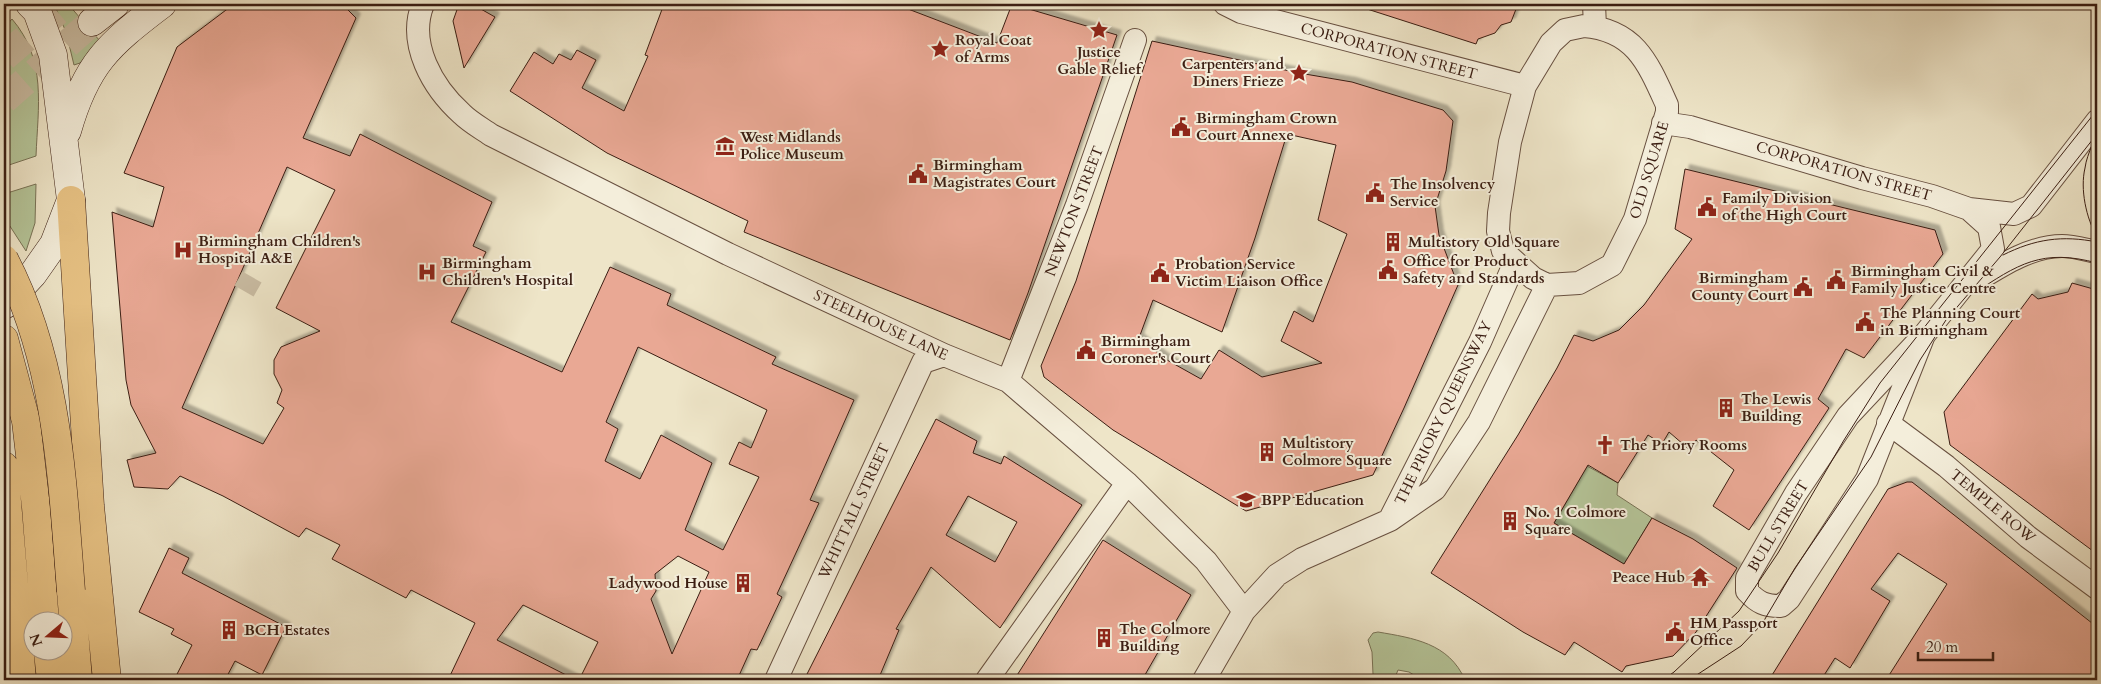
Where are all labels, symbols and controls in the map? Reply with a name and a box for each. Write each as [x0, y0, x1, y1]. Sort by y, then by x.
street label: CORPORATION STREET [1298, 18, 1480, 84]
place icon: Justice Gable Relief [1088, 19, 1110, 41]
place label: Royal Coat of Arms [955, 30, 1032, 67]
place icon: Royal Coat of Arms [929, 38, 951, 60]
place label: Justice Gable Relief [1057, 42, 1144, 79]
place label: Carpenters and Diners Frieze [1182, 54, 1284, 91]
place icon: Carpenters and Diners Frieze [1288, 62, 1310, 84]
place label: Birmingham Crown Court Annexe [1196, 108, 1338, 145]
public building icon: Birmingham Crown Court Annexe [1170, 116, 1192, 138]
street label: OLD SQUARE [1625, 119, 1673, 221]
place label: West Midlands Police Museum [739, 127, 844, 164]
museum icon: West Midlands Police Museum [714, 135, 736, 157]
street label: CORPORATION STREET [1754, 136, 1934, 206]
street label: NEWTON STREET [1040, 143, 1108, 279]
place label: Birmingham Magistrates Court [933, 155, 1057, 192]
public building icon: Birmingham Magistrates Court [907, 163, 929, 185]
place label: The Insolvency Service [1390, 174, 1496, 211]
public building icon: The Insolvency Service [1364, 182, 1386, 204]
place label: Family Division of the High Court [1722, 188, 1848, 225]
public building icon: Family Division of the High Court [1696, 196, 1718, 218]
place label: Birmingham Children's Hospital A&E [198, 231, 360, 268]
building icon: Multistory Old Square [1382, 231, 1404, 253]
place label: Multistory Old Square [1408, 232, 1560, 252]
hospital icon: Birmingham Children's Hospital A&E [172, 239, 194, 261]
place label: Office for Product Safety and Standards [1403, 251, 1544, 288]
place label: Birmingham Children's Hospital [442, 253, 574, 290]
place label: Probation Service Victim Liaison Office [1175, 254, 1323, 291]
public building icon: Office for Product Safety and Standards [1377, 259, 1399, 281]
hospital icon: Birmingham Children's Hospital [416, 261, 438, 283]
place label: Birmingham Civil & Family Justice Centre [1851, 261, 1996, 298]
public building icon: Probation Service Victim Liaison Office [1149, 262, 1171, 284]
place label: Birmingham County Court [1691, 268, 1789, 305]
public building icon: Birmingham Civil & Family Justice Centre [1825, 269, 1847, 291]
public building icon: Birmingham County Court [1792, 276, 1814, 298]
street label: STEELHOUSE LANE [810, 285, 952, 365]
place label: The Planning Court in Birmingham [1880, 303, 2021, 340]
public building icon: The Planning Court in Birmingham [1854, 311, 1876, 333]
street label: THE PRIORY QUEENSWAY [1390, 317, 1497, 508]
place label: Birmingham Coroner's Court [1101, 331, 1211, 368]
public building icon: Birmingham Coroner's Court [1075, 339, 1097, 361]
place label: The Lewis Building [1741, 389, 1811, 426]
building icon: The Lewis Building [1715, 397, 1737, 419]
place label: Multistory Colmore Square [1282, 433, 1392, 470]
church icon: The Priory Rooms [1594, 434, 1616, 456]
place label: The Priory Rooms [1620, 435, 1747, 455]
street label: WHITTALL STREET [813, 440, 894, 583]
building icon: Multistory Colmore Square [1256, 441, 1278, 463]
street label: TEMPLE ROW [1946, 464, 2040, 548]
street label: BULL STREET [1743, 477, 1813, 575]
school or university icon: BPP Education [1235, 489, 1257, 511]
place label: BPP Education [1261, 490, 1365, 510]
place label: No. 1 Colmore Square [1525, 502, 1626, 539]
building icon: No. 1 Colmore Square [1499, 510, 1521, 532]
temple icon: Peace Hub [1689, 566, 1711, 588]
place label: Peace Hub [1612, 567, 1685, 587]
building icon: Ladywood House [732, 572, 754, 594]
place label: Ladywood House [608, 573, 728, 593]
north arrow [22, 612, 72, 662]
place label: HM Passport Office [1690, 613, 1778, 650]
building icon: BCH Estates [218, 619, 240, 641]
place label: The Colmore Building [1119, 619, 1211, 656]
place label: BCH Estates [244, 620, 330, 640]
public building icon: HM Passport Office [1664, 621, 1686, 643]
building icon: The Colmore Building [1093, 627, 1115, 649]
scale bar [1918, 629, 1994, 661]
text: N [25, 631, 47, 649]
text: 20 m [1926, 637, 1958, 657]

